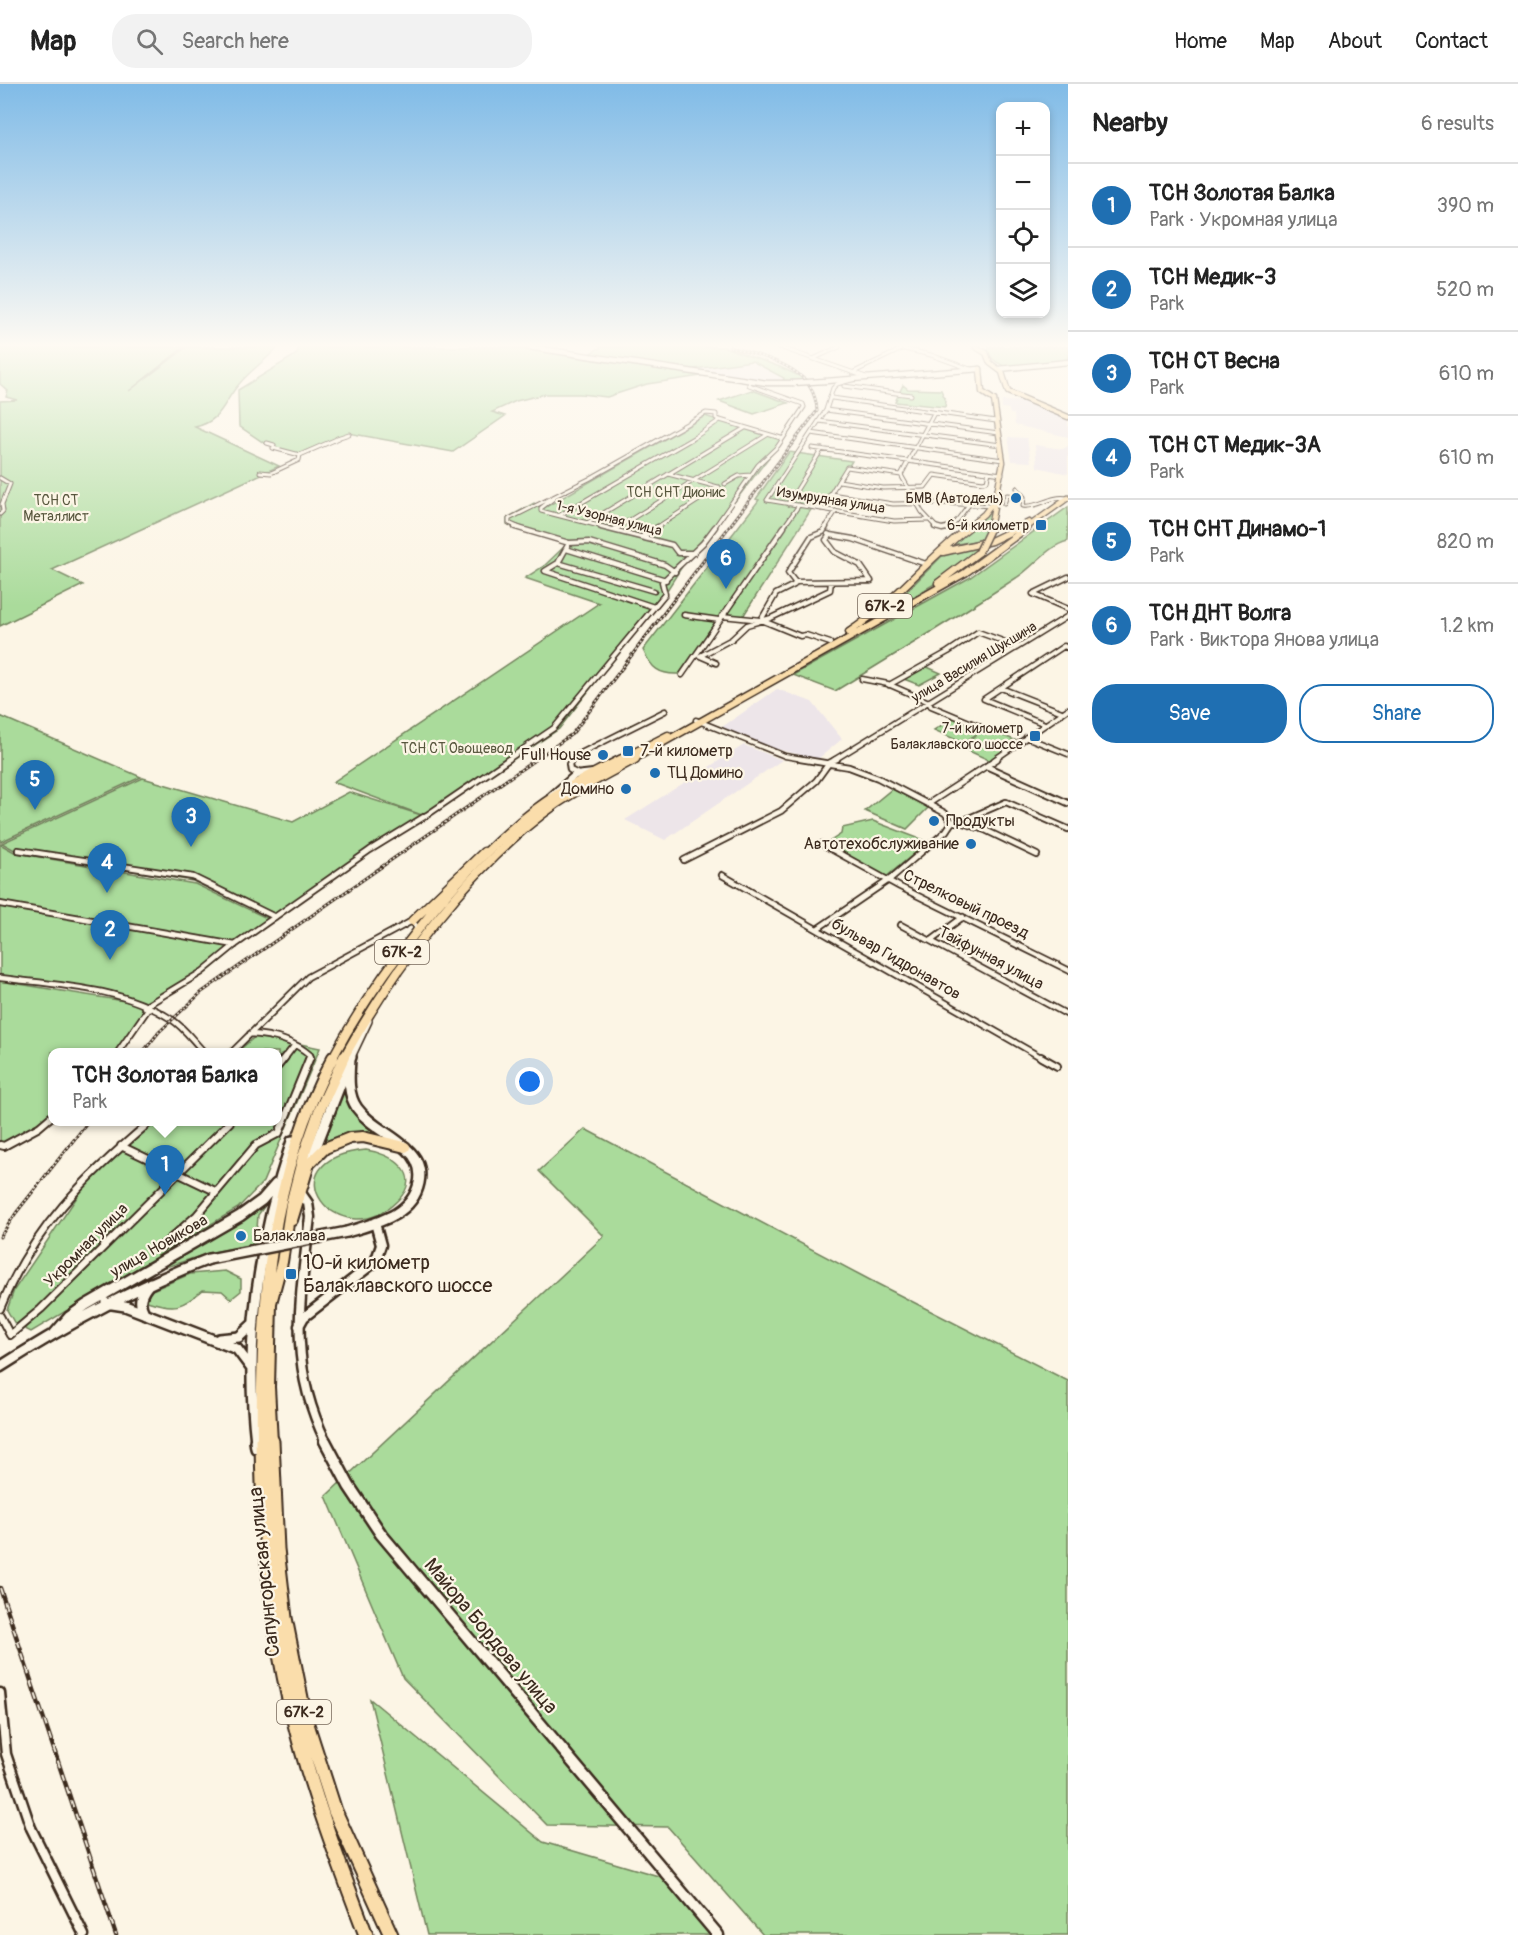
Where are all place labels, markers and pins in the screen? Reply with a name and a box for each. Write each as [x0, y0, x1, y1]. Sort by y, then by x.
place label: БМВ (Автодель) [906, 490, 1004, 507]
marker: БМВ (Автодель) [1009, 491, 1023, 505]
place label: 6-й километр [947, 517, 1029, 534]
marker: 6-й километр [1034, 518, 1048, 532]
pin: 6 [706, 540, 746, 589]
place label: 7-й километр Балаклавского шоссе [890, 720, 1023, 753]
marker: 7-й километр Балаклавского шоссе [1028, 729, 1042, 743]
place label: 7-й километр [640, 741, 733, 761]
marker: 7-й километр [621, 744, 635, 758]
place label: Full House [520, 745, 591, 765]
marker: Full House [596, 748, 610, 762]
pin: 5 [15, 760, 54, 810]
place label: ТЦ Домино [667, 763, 744, 783]
marker: ТЦ Домино [648, 766, 662, 780]
place label: Домино [561, 779, 614, 799]
marker: Домино [619, 782, 633, 796]
pin: 3 [172, 798, 210, 847]
place label: Продукты [946, 811, 1015, 831]
marker: Продукты [927, 814, 941, 828]
place label: Автотехобслуживание [803, 834, 959, 854]
marker: Автотехобслуживание [964, 837, 978, 851]
pin: 4 [88, 844, 126, 893]
pin: 2 [90, 910, 130, 960]
pin: 1 [146, 1146, 184, 1195]
place label: Балаклава [253, 1226, 325, 1246]
marker: Балаклава [234, 1229, 248, 1243]
place label: 10-й километр Балаклавского шоссе [303, 1250, 492, 1298]
marker: 10-й километр Балаклавского шоссе [284, 1267, 298, 1281]

